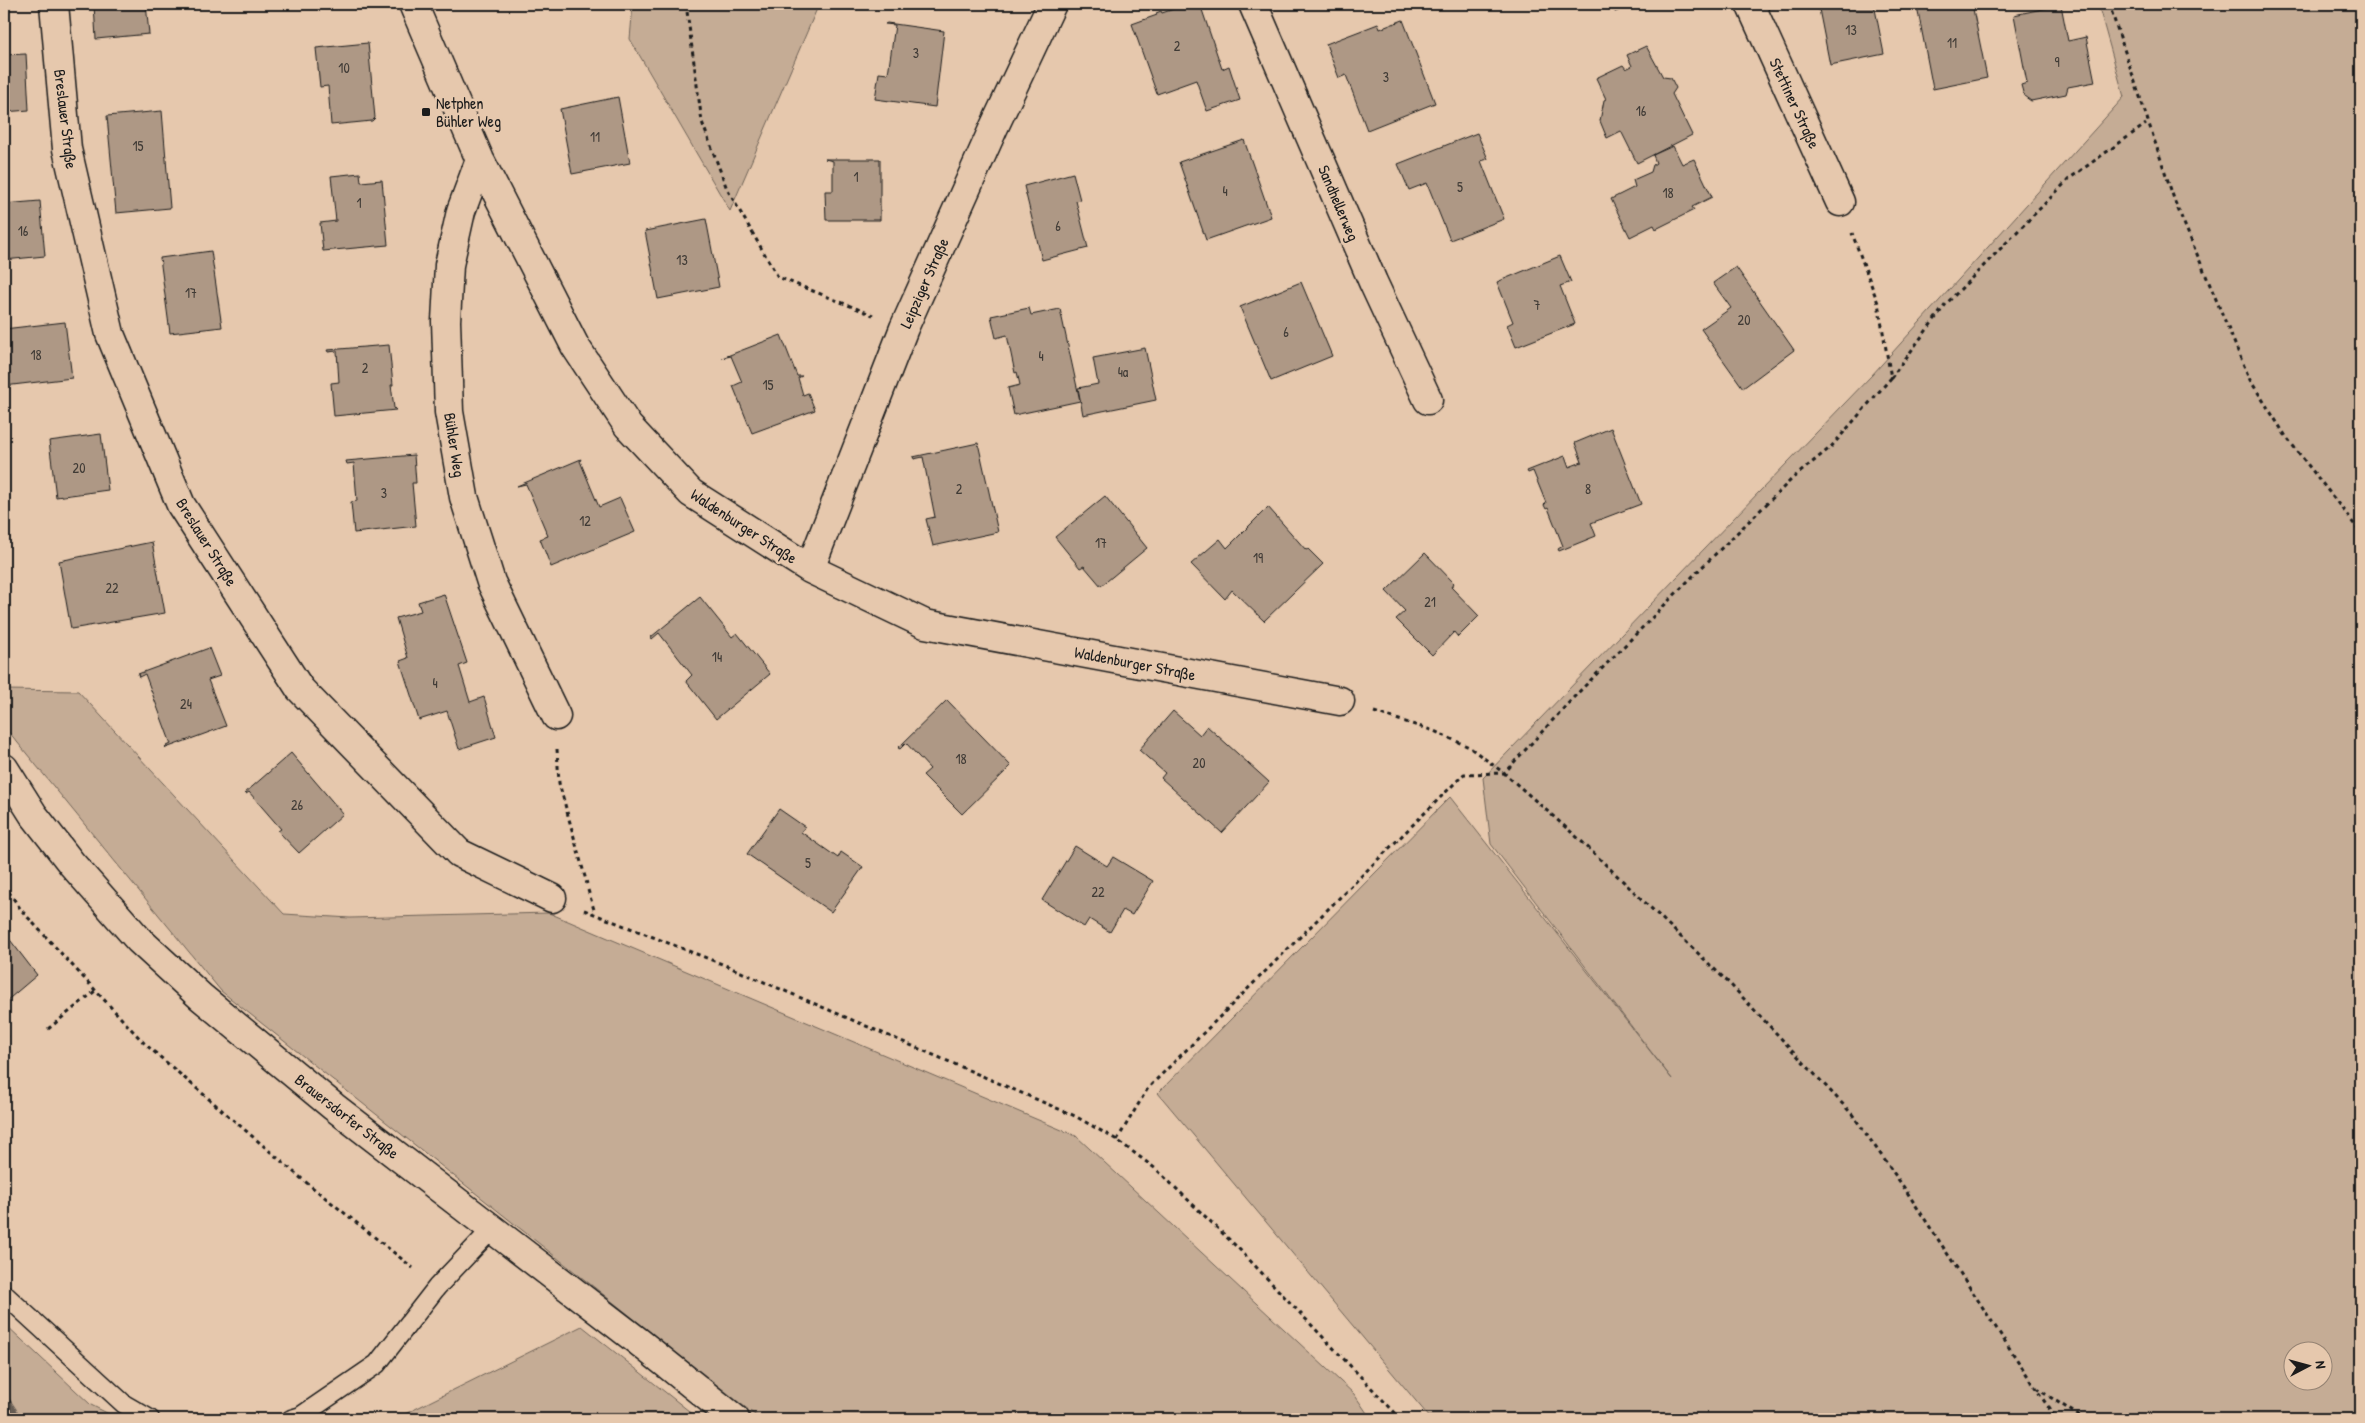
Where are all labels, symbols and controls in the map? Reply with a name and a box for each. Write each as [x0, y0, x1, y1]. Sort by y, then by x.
house number: 13 [1845, 20, 1857, 39]
house number: 11 [1947, 33, 1957, 52]
house number: 2 [1174, 36, 1181, 55]
house number: 3 [913, 43, 919, 62]
house number: 9 [2054, 52, 2060, 71]
street label: Stettiner Straße [1764, 54, 1826, 152]
house number: 10 [338, 58, 350, 77]
house number: 3 [1383, 67, 1389, 86]
street label: Breslauer Straße [49, 68, 83, 171]
place label: Netphen Bühler Weg [436, 92, 501, 132]
house number: 16 [1636, 101, 1647, 120]
marker: Netphen Bühler Weg [420, 106, 432, 118]
house number: 11 [590, 127, 600, 146]
house number: 15 [132, 136, 144, 155]
street label: Sandhellerweg [1313, 162, 1365, 244]
house number: 1 [853, 167, 859, 186]
house number: 5 [1457, 177, 1463, 196]
house number: 4 [1222, 181, 1228, 200]
house number: 18 [1662, 183, 1674, 202]
house number: 1 [356, 193, 362, 212]
house number: 6 [1055, 216, 1061, 235]
house number: 16 [18, 221, 29, 240]
street label: Leipziger Straße [894, 234, 954, 332]
house number: 13 [676, 250, 688, 269]
house number: 17 [185, 283, 197, 302]
house number: 7 [1534, 295, 1541, 314]
house number: 20 [1738, 310, 1750, 329]
house number: 6 [1283, 322, 1289, 341]
house number: 18 [30, 345, 42, 364]
house number: 4 [1038, 346, 1044, 365]
house number: 2 [362, 358, 369, 377]
house number: 4a [1118, 362, 1129, 381]
house number: 15 [762, 375, 774, 394]
street label: Bühler Weg [439, 411, 471, 479]
house number: 20 [73, 458, 85, 477]
house number: 2 [956, 479, 963, 498]
house number: 8 [1585, 479, 1591, 498]
house number: 3 [381, 483, 387, 502]
street label: Waldenburger Straße [687, 483, 802, 569]
street label: Breslauer Straße [171, 494, 243, 591]
house number: 12 [579, 511, 591, 530]
house number: 17 [1095, 533, 1107, 552]
house number: 19 [1253, 548, 1263, 567]
house number: 22 [105, 578, 119, 597]
house number: 21 [1424, 592, 1436, 611]
street label: Waldenburger Straße [1073, 640, 1198, 686]
house number: 14 [712, 647, 722, 666]
house number: 4 [432, 673, 438, 692]
house number: 24 [180, 694, 192, 713]
house number: 18 [955, 749, 967, 768]
house number: 20 [1193, 753, 1205, 772]
house number: 26 [291, 795, 303, 814]
house number: 5 [805, 853, 811, 872]
house number: 22 [1091, 882, 1105, 901]
street label: Brauersdorfer Straße [290, 1068, 404, 1164]
north arrow [2282, 1340, 2332, 1390]
text: N [2312, 1360, 2331, 1370]

